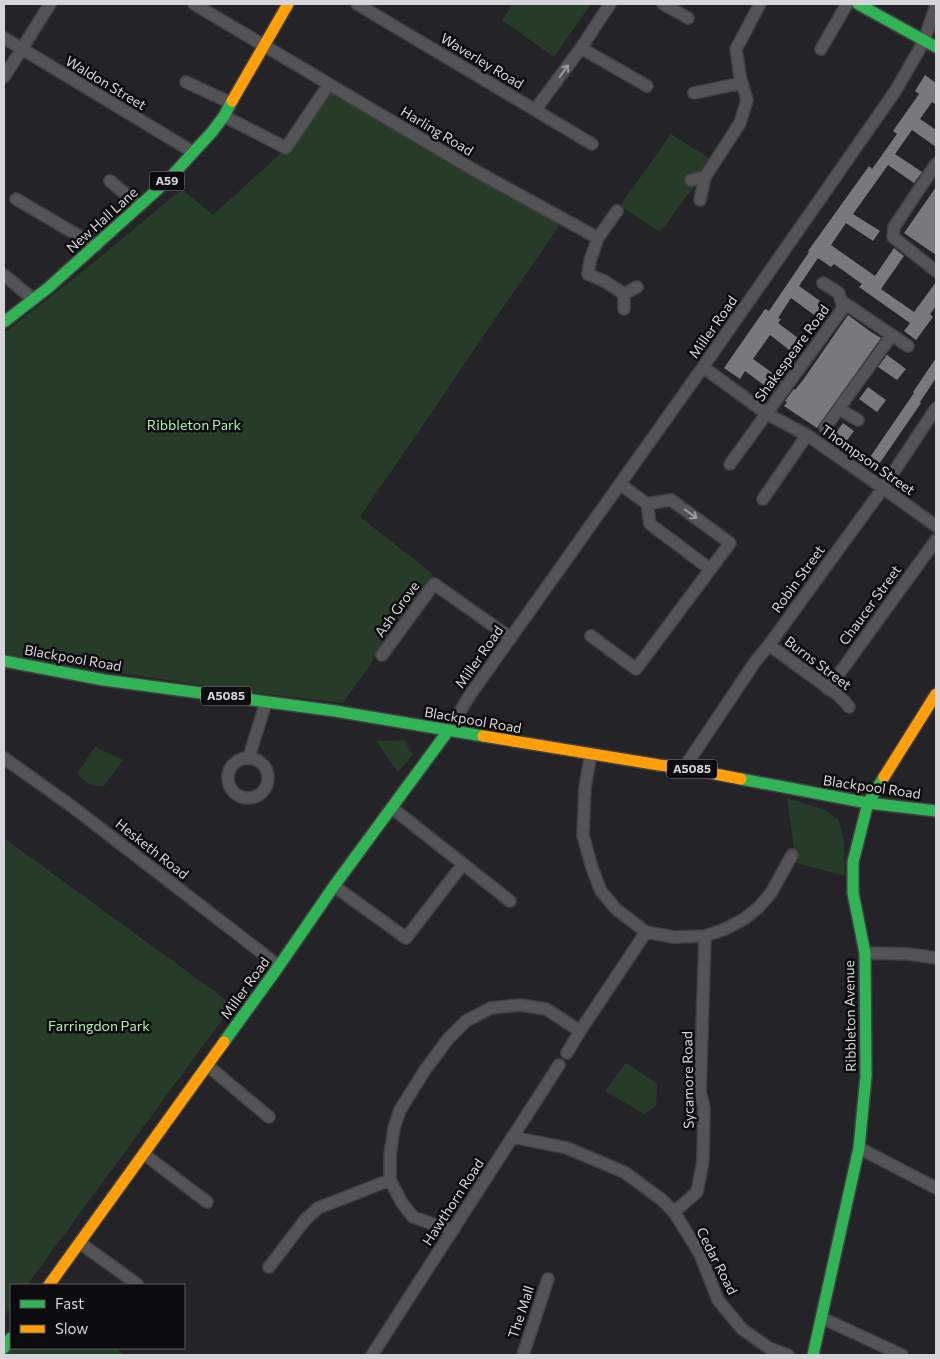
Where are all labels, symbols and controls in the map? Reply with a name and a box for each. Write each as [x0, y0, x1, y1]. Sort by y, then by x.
street label: Waverley Road [438, 29, 527, 92]
street label: Waldon Street [63, 52, 150, 113]
one-way arrow [559, 64, 569, 78]
street label: Harling Road [398, 102, 477, 159]
road number: A59 [150, 172, 184, 190]
street label: New Hall Lane [63, 183, 141, 256]
street label: Miller Road [685, 292, 740, 361]
street label: Shakespeare Road [751, 301, 832, 404]
park label: Ribbleton Park [147, 416, 242, 433]
street label: Thompson Street [818, 421, 919, 498]
one-way arrow [683, 509, 697, 519]
street label: Robin Street [767, 541, 828, 616]
street label: Chaucer Street [835, 561, 905, 648]
street label: Ash Grove [371, 577, 423, 640]
street label: Miller Road [451, 622, 506, 691]
street label: Burns Street [782, 632, 855, 693]
street label: Blackpool Road [23, 641, 123, 674]
road number: A5085 [201, 686, 251, 706]
street label: Blackpool Road [423, 703, 523, 736]
road number: A5085 [667, 760, 717, 779]
street label: Blackpool Road [822, 771, 922, 802]
street label: Hesketh Road [112, 815, 192, 882]
street label: Miller Road [216, 953, 273, 1022]
street label: Ribbleton Avenue [840, 960, 859, 1072]
park label: Farringdon Park [48, 1017, 150, 1034]
street label: Sycamore Road [678, 1031, 697, 1129]
street label: Hawthorn Road [418, 1155, 487, 1248]
street label: Cedar Road [693, 1224, 742, 1297]
street label: The Mall [504, 1283, 537, 1341]
legend [10, 1284, 185, 1349]
text: Fast [55, 1294, 84, 1312]
text: Slow [55, 1319, 88, 1337]

